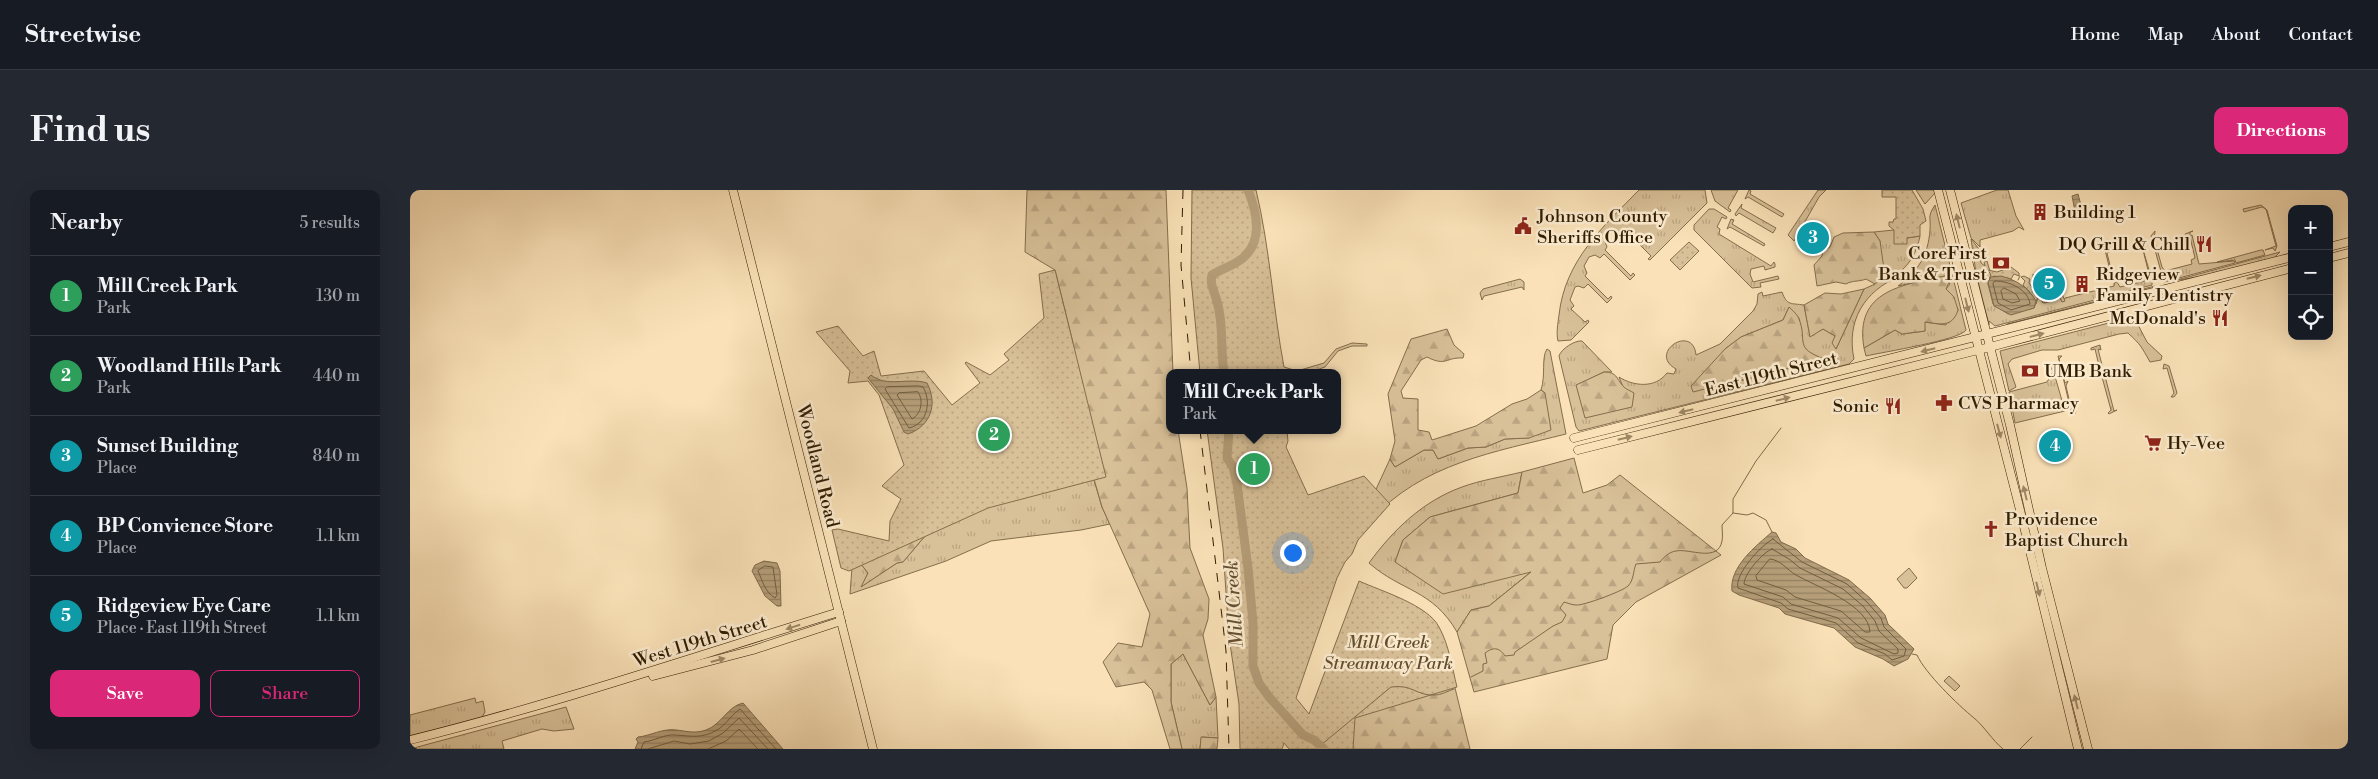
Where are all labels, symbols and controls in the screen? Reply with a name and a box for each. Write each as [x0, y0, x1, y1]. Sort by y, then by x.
text: Streetwise [25, 20, 141, 50]
text: Home [2071, 23, 2120, 46]
text: Map [2148, 23, 2184, 46]
text: About [2212, 23, 2261, 46]
text: Contact [2289, 23, 2353, 46]
button: Directions [2214, 107, 2348, 154]
text: Find us [30, 109, 150, 152]
place label: Building 1 [2053, 201, 2136, 224]
building icon: Building 1 [2030, 202, 2050, 222]
place label: Johnson County Sheriffs Office [1536, 205, 1668, 249]
map controls [2288, 205, 2333, 340]
button: + [2288, 205, 2333, 250]
text: Nearby [50, 210, 123, 236]
text: 5 results [299, 213, 360, 233]
one-way arrow [1954, 213, 1962, 228]
public building icon: Johnson County Sheriffs Office [1513, 216, 1533, 236]
pin: 3 [1797, 219, 1829, 257]
place label: DQ Grill & Chill [2059, 233, 2191, 256]
restaurant icon: DQ Grill & Chill [2194, 234, 2214, 254]
place label: CoreFirst Bank & Trust [1877, 242, 1988, 286]
button: − [2288, 250, 2333, 295]
bank icon: CoreFirst Bank & Trust [1991, 253, 2011, 273]
place label: Ridgeview Family Dentistry [2096, 263, 2233, 307]
pin: 5 [2033, 265, 2065, 303]
one-way arrow [2246, 273, 2261, 281]
text: Mill Creek Park [97, 274, 238, 298]
building icon: Ridgeview Family Dentistry [2072, 274, 2092, 294]
text: 1 [62, 286, 70, 306]
text: 130 m [316, 286, 360, 306]
button: locate [2288, 295, 2333, 340]
text: Park [97, 298, 130, 318]
one-way arrow [1963, 298, 1971, 313]
place label: McDonald's [2110, 307, 2206, 330]
restaurant icon: McDonald's [2210, 308, 2230, 328]
one-way arrow [2030, 330, 2045, 338]
one-way arrow [1921, 346, 1936, 354]
street label: East 119th Street [1702, 347, 1840, 402]
text: Woodland Hills Park [97, 354, 282, 378]
place label: UMB Bank [2044, 360, 2133, 383]
bank icon: UMB Bank [2020, 361, 2040, 381]
text: 2 [61, 366, 71, 386]
text: 440 m [313, 366, 360, 386]
popup [1166, 369, 1341, 434]
text: Park [97, 378, 130, 398]
text: Mill Creek Park [1183, 380, 1324, 404]
place label: CVS Pharmacy [1958, 392, 2079, 415]
pharmacy icon: CVS Pharmacy [1934, 393, 1954, 413]
one-way arrow [1775, 395, 1790, 403]
place label: Sonic [1833, 395, 1879, 418]
restaurant icon: Sonic [1883, 396, 1903, 416]
street label: Woodland Road [791, 401, 844, 531]
text: Park [1183, 404, 1216, 424]
one-way arrow [1678, 407, 1693, 415]
pin: 2 [978, 416, 1010, 454]
one-way arrow [1995, 424, 2003, 439]
pin: 4 [2039, 427, 2071, 465]
place label: Hy-Vee [2167, 432, 2225, 455]
supermarket icon: Hy-Vee [2143, 433, 2163, 453]
text: Sunset Building [97, 434, 238, 458]
one-way arrow [1618, 434, 1633, 442]
text: 3 [61, 446, 71, 466]
text: 840 m [312, 446, 360, 466]
pin: 1 [1238, 450, 1270, 488]
text: Place [97, 458, 137, 478]
one-way arrow [2021, 485, 2029, 500]
place label: Providence Baptist Church [2004, 508, 2128, 552]
text: BP Convience Store [97, 514, 273, 538]
church icon: Providence Baptist Church [1981, 519, 2001, 539]
text: 4 [61, 526, 71, 546]
text: 1.1 km [316, 526, 360, 546]
text: Place [97, 538, 137, 558]
your location [1280, 540, 1306, 566]
water label: Mill Creek [1219, 559, 1249, 648]
one-way arrow [2034, 582, 2042, 597]
text: Ridgeview Eye Care [97, 594, 271, 618]
text: 5 [61, 606, 71, 626]
text: 1.1 km [316, 606, 360, 626]
street label: West 119th Street [630, 610, 770, 673]
text: Place · East 119th Street [97, 618, 267, 638]
one-way arrow [785, 624, 800, 632]
park label: Mill Creek Streamway Park [1323, 631, 1453, 675]
one-way arrow [710, 655, 725, 663]
button: Save [50, 670, 200, 717]
button: Share [210, 670, 360, 717]
one-way arrow [2072, 694, 2080, 709]

